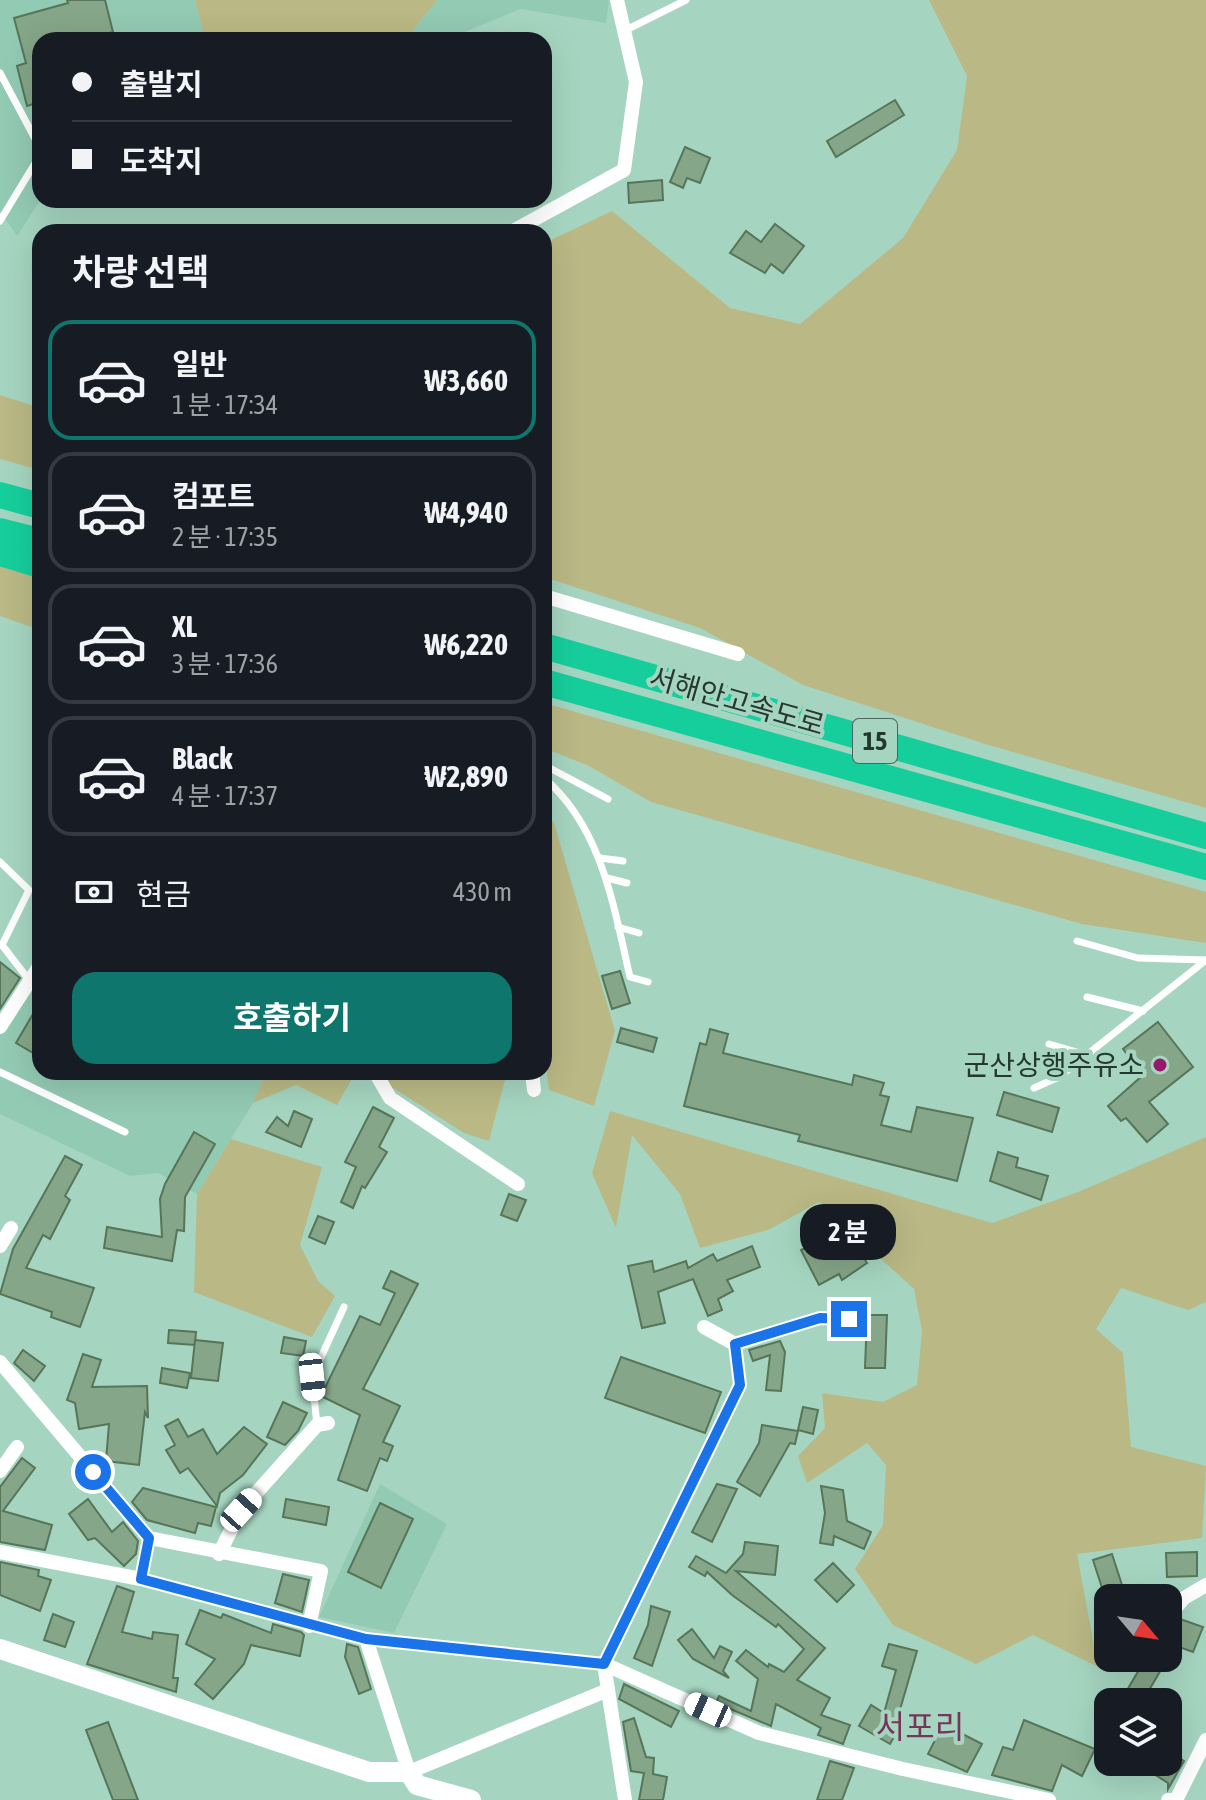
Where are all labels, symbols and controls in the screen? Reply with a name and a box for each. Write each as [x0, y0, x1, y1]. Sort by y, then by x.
text: 출발지 [120, 67, 203, 101]
text: 도착지 [120, 144, 203, 178]
text: 차량 선택 [72, 251, 209, 293]
icon: car [76, 344, 148, 416]
text: 일반 [172, 347, 227, 381]
text: ₩3,660 [425, 363, 508, 397]
text: 1 분 · 17:34 [172, 390, 278, 420]
icon: car [76, 476, 148, 548]
text: 컴포트 [172, 479, 255, 513]
text: ₩4,940 [425, 495, 508, 529]
text: 2 분 · 17:35 [172, 522, 278, 552]
icon: car [76, 608, 148, 680]
text: XL [172, 609, 197, 643]
text: ₩6,220 [425, 627, 508, 661]
text: 3 분 · 17:36 [172, 649, 278, 679]
street label: 서해안고속도로 [646, 661, 828, 741]
road number: 15 [853, 719, 897, 763]
icon: car [76, 740, 148, 812]
text: Black [172, 741, 232, 775]
text: ₩2,890 [425, 759, 508, 793]
text: 4 분 · 17:37 [172, 781, 278, 811]
icon: cash [72, 870, 116, 914]
text: 현금 [136, 877, 191, 911]
text: 430 m [453, 877, 512, 907]
button: 호출하기 [72, 972, 512, 1064]
place label: 군산상행주유소 [964, 1049, 1144, 1081]
marker: 군산상행주유소 [1151, 1056, 1169, 1074]
callout: 2 분 [801, 1203, 897, 1259]
text: 2 분 [828, 1217, 868, 1247]
route end [831, 1301, 867, 1337]
car [298, 1352, 326, 1402]
route start [75, 1454, 111, 1490]
car [216, 1484, 266, 1536]
north arrow [1094, 1584, 1182, 1672]
map controls [1094, 1584, 1182, 1776]
button: layers [1094, 1688, 1182, 1776]
car [681, 1689, 735, 1731]
district label: 서포리 [876, 1708, 964, 1745]

